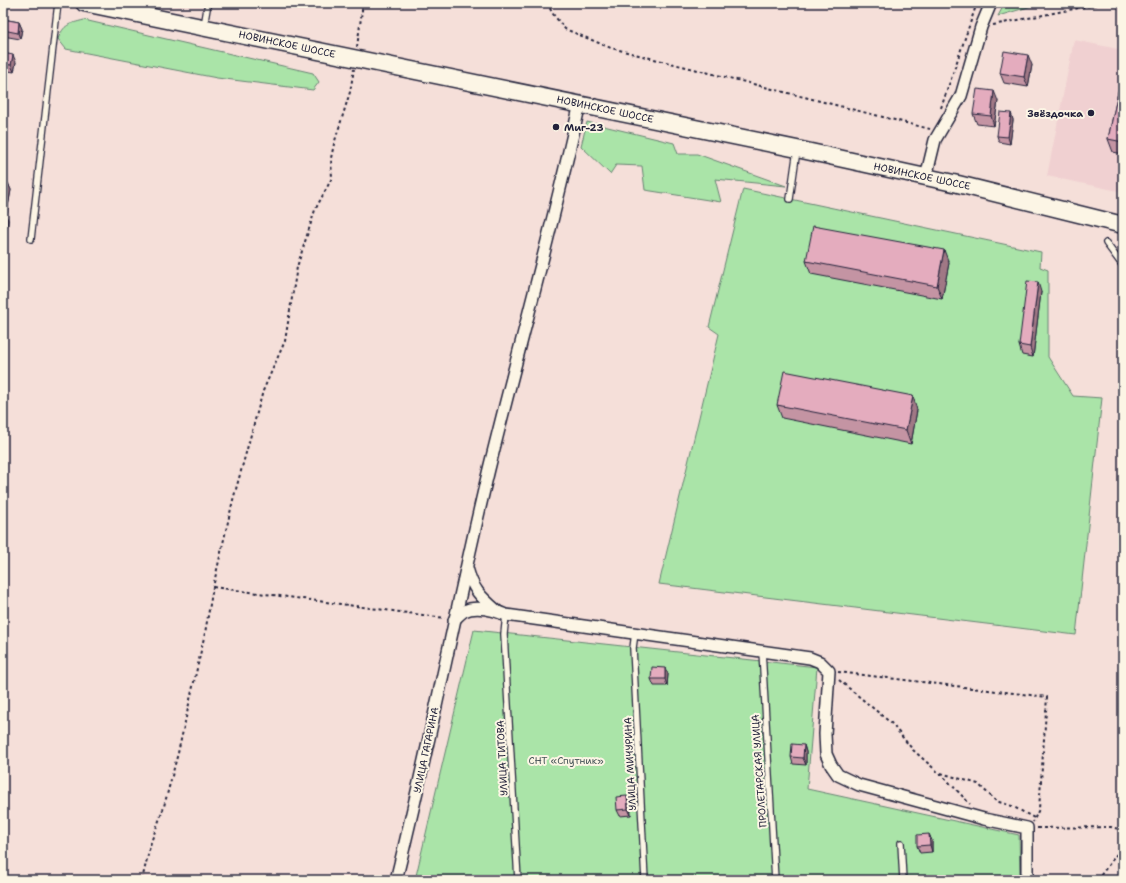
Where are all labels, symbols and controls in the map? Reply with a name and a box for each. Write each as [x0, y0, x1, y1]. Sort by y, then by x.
street label: НОВИНСКОЕ ШОССЕ [237, 27, 337, 61]
street label: НОВИНСКОЕ ШОССЕ [555, 92, 655, 126]
place label: Звёздочка [1028, 107, 1083, 120]
marker: Звёздочка [1086, 108, 1096, 118]
place label: Миг-23 [564, 121, 603, 134]
marker: Миг-23 [551, 122, 561, 132]
street label: НОВИНСКОЕ ШОССЕ [872, 159, 972, 193]
street label: УЛИЦА ГАГАРИНА [411, 706, 441, 794]
street label: ПРОЛЕТАРСКАЯ УЛИЦА [749, 714, 769, 828]
street label: УЛИЦА МИЧУРИНА [621, 717, 639, 811]
street label: УЛИЦА ТИТОВА [494, 720, 510, 796]
park label: СНТ «Спутник» [528, 754, 604, 767]

